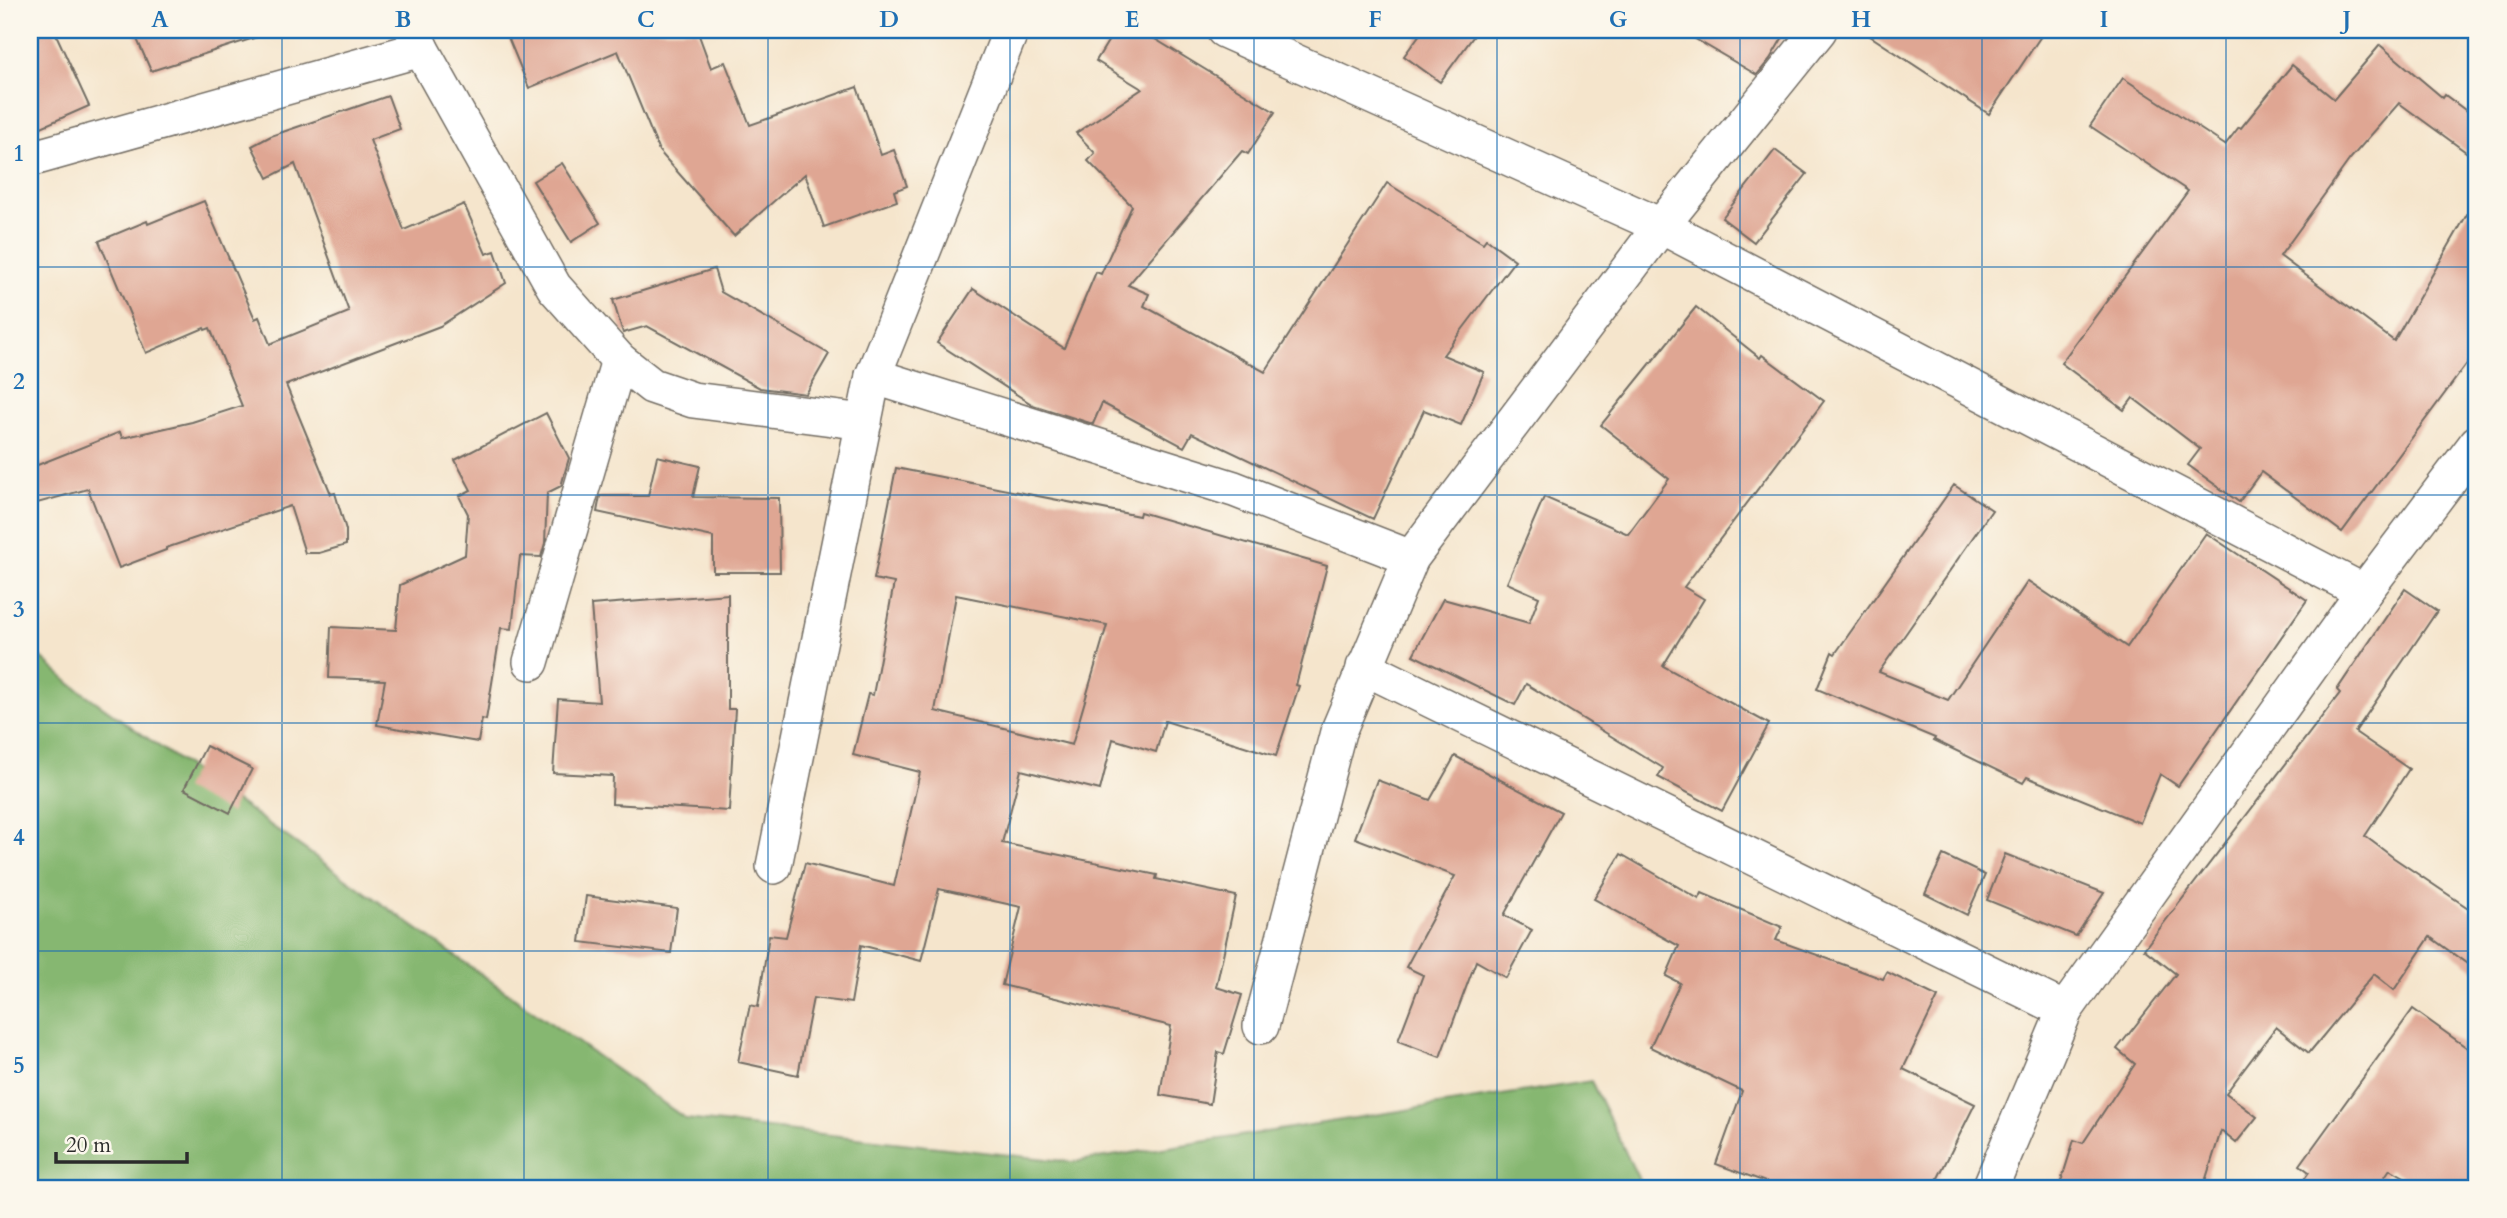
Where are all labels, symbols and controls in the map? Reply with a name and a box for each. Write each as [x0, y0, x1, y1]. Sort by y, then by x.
text: A [151, 4, 169, 35]
text: B [395, 4, 411, 35]
text: C [637, 4, 655, 35]
text: D [879, 4, 899, 35]
text: E [1125, 4, 1139, 35]
text: F [1368, 4, 1382, 35]
text: G [1609, 4, 1628, 35]
text: H [1851, 4, 1871, 35]
text: I [2100, 4, 2108, 35]
text: J [2340, 4, 2351, 35]
text: 1 [13, 138, 25, 169]
text: 2 [13, 366, 25, 397]
text: 3 [13, 594, 25, 625]
text: 4 [13, 822, 25, 853]
text: 5 [13, 1050, 25, 1081]
scale bar [56, 1120, 187, 1164]
text: 20 m [66, 1131, 111, 1160]

